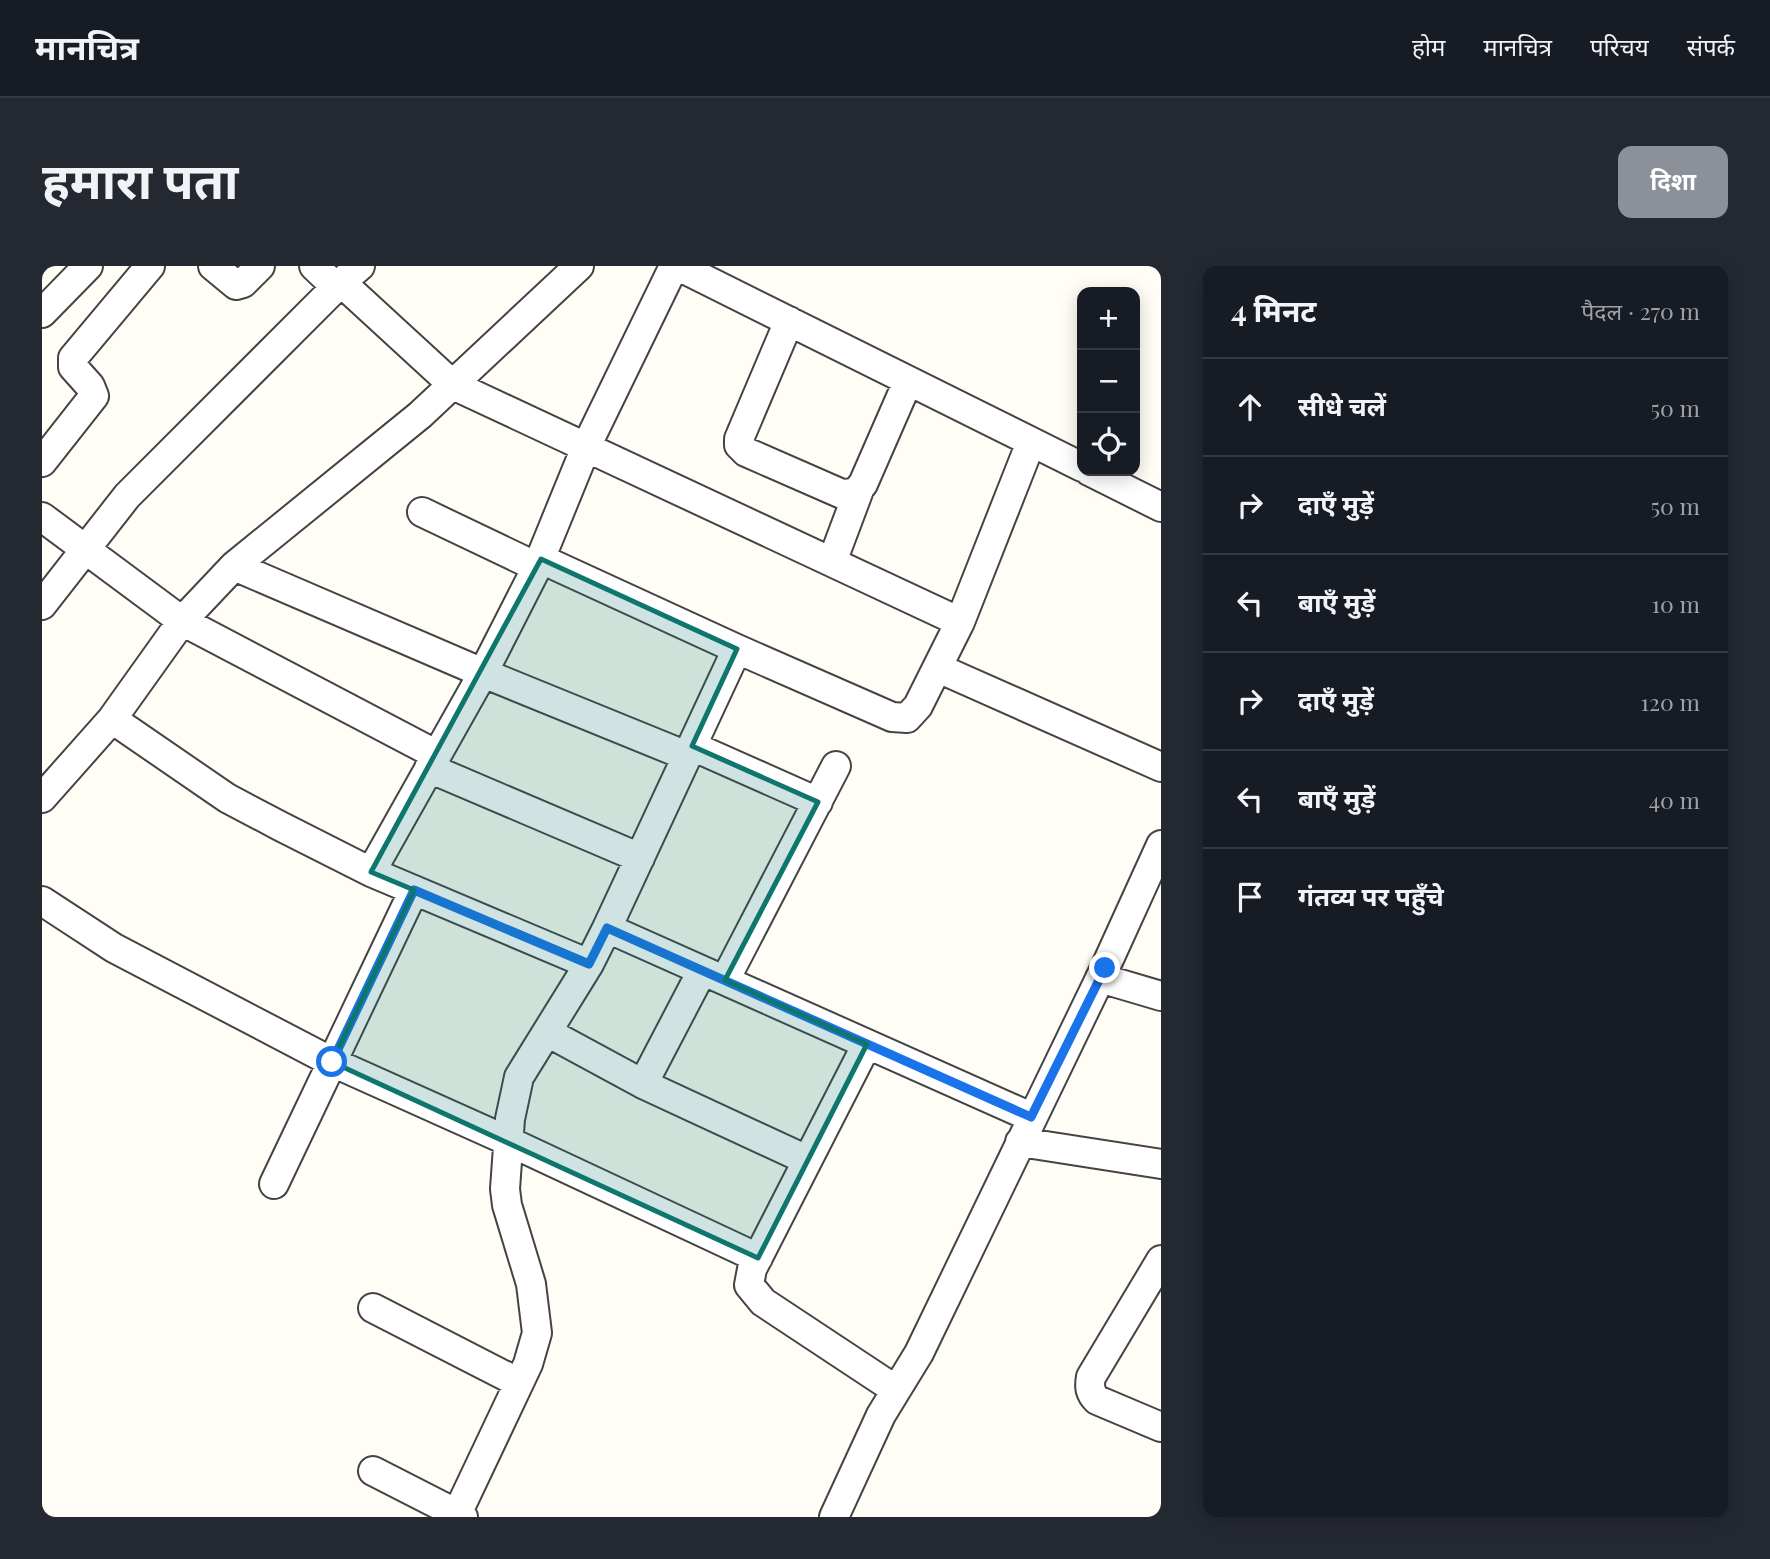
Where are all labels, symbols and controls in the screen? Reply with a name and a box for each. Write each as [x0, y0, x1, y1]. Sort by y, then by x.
text: मानचित्र [35, 24, 139, 68]
text: होम [1412, 30, 1445, 62]
text: मानचित्र [1483, 30, 1552, 62]
text: परिचय [1590, 30, 1649, 62]
text: संपर्क [1687, 30, 1735, 62]
text: हमारा पता [42, 146, 238, 211]
button: दिशा [1618, 146, 1728, 218]
map controls [1077, 287, 1140, 476]
button: + [1077, 287, 1140, 350]
text: 4 मिनट [1231, 290, 1316, 330]
text: पैदल · 270 m [1581, 295, 1700, 326]
button: − [1077, 350, 1140, 413]
icon: ahead [1231, 388, 1269, 426]
text: सीधे चलें [1298, 388, 1386, 423]
text: 50 m [1651, 392, 1700, 423]
button: locate [1077, 413, 1140, 476]
icon: right [1231, 486, 1269, 524]
text: दाएँ मुड़ें [1298, 486, 1374, 521]
text: 50 m [1651, 490, 1700, 521]
icon: left [1231, 584, 1269, 622]
text: बाएँ मुड़ें [1298, 584, 1375, 619]
text: 10 m [1652, 588, 1700, 619]
icon: right [1231, 682, 1269, 720]
text: दाएँ मुड़ें [1298, 682, 1374, 717]
text: 120 m [1641, 686, 1700, 717]
icon: left [1231, 780, 1269, 818]
text: बाएँ मुड़ें [1298, 780, 1375, 815]
text: 40 m [1649, 784, 1700, 815]
icon: arrive [1231, 878, 1269, 916]
text: गंतव्य पर पहुँचे [1298, 878, 1444, 913]
route end [1089, 952, 1120, 983]
route start [316, 1046, 347, 1077]

